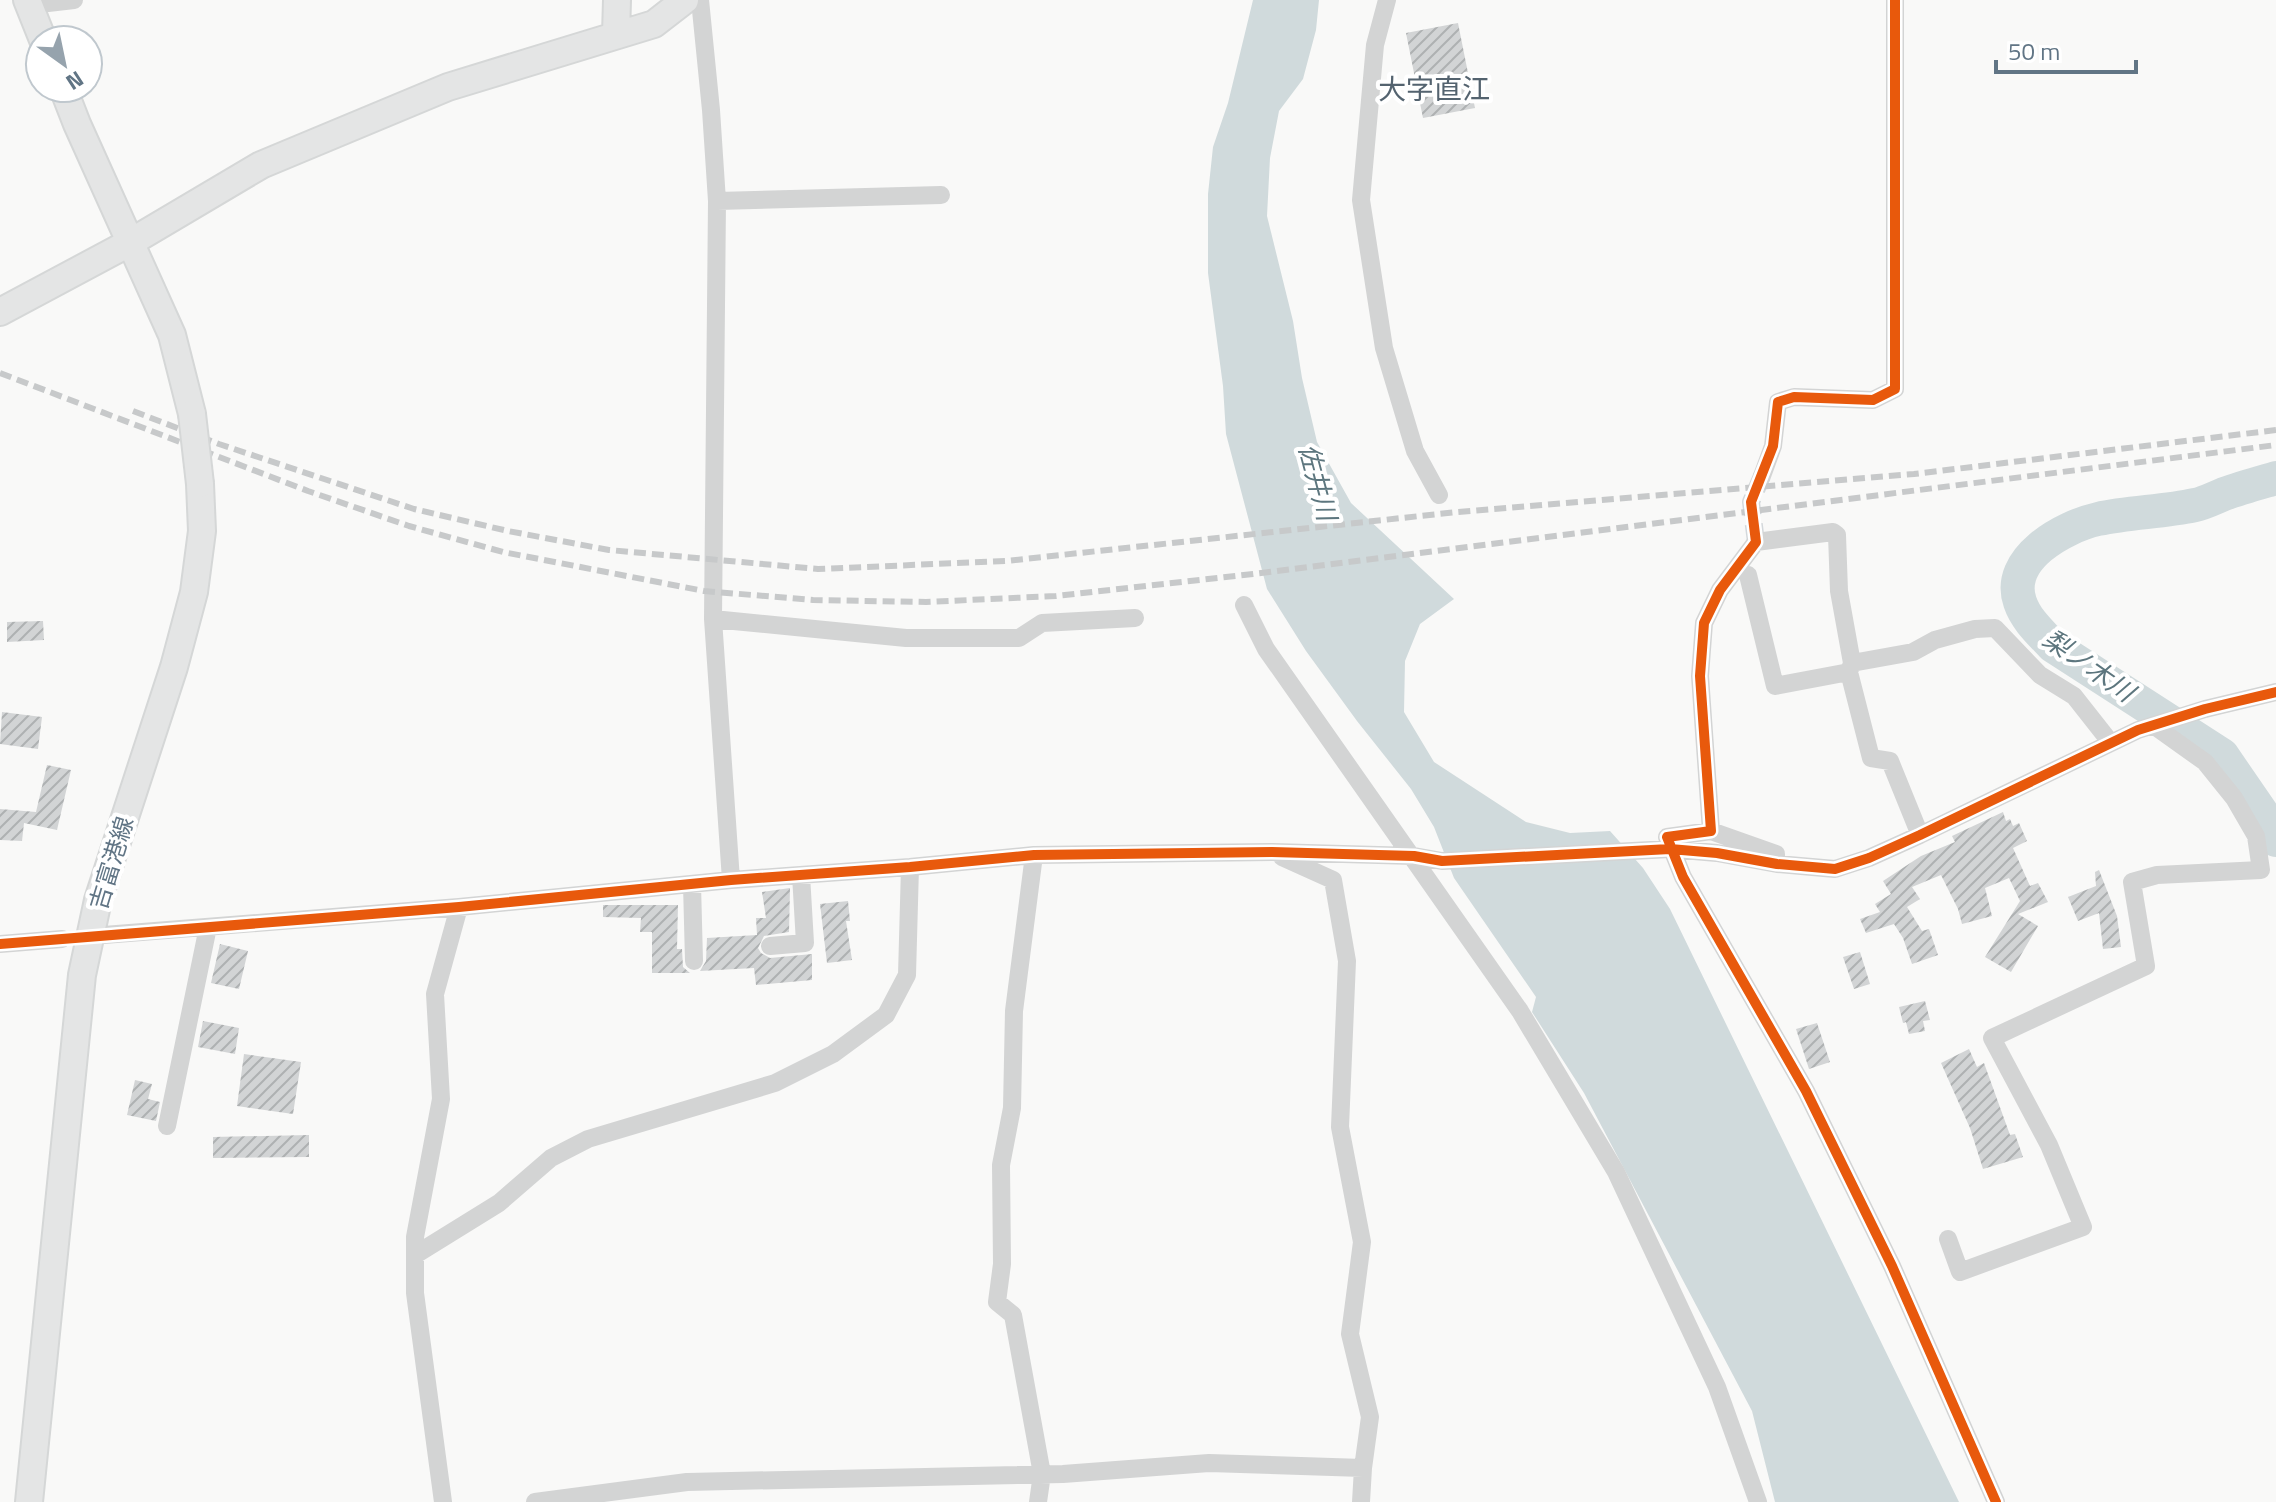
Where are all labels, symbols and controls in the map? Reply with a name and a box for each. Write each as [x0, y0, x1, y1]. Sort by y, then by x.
north arrow [24, 24, 104, 104]
scale bar [1996, 24, 2136, 74]
text: 50 m [2008, 33, 2060, 69]
text: N [59, 62, 91, 99]
district label: 大字直江 [1378, 67, 1490, 110]
water label: 佐井川 [1289, 439, 1348, 528]
water label: 梨ノ木川 [2035, 619, 2145, 713]
street label: 吉富港線 [80, 812, 142, 914]

